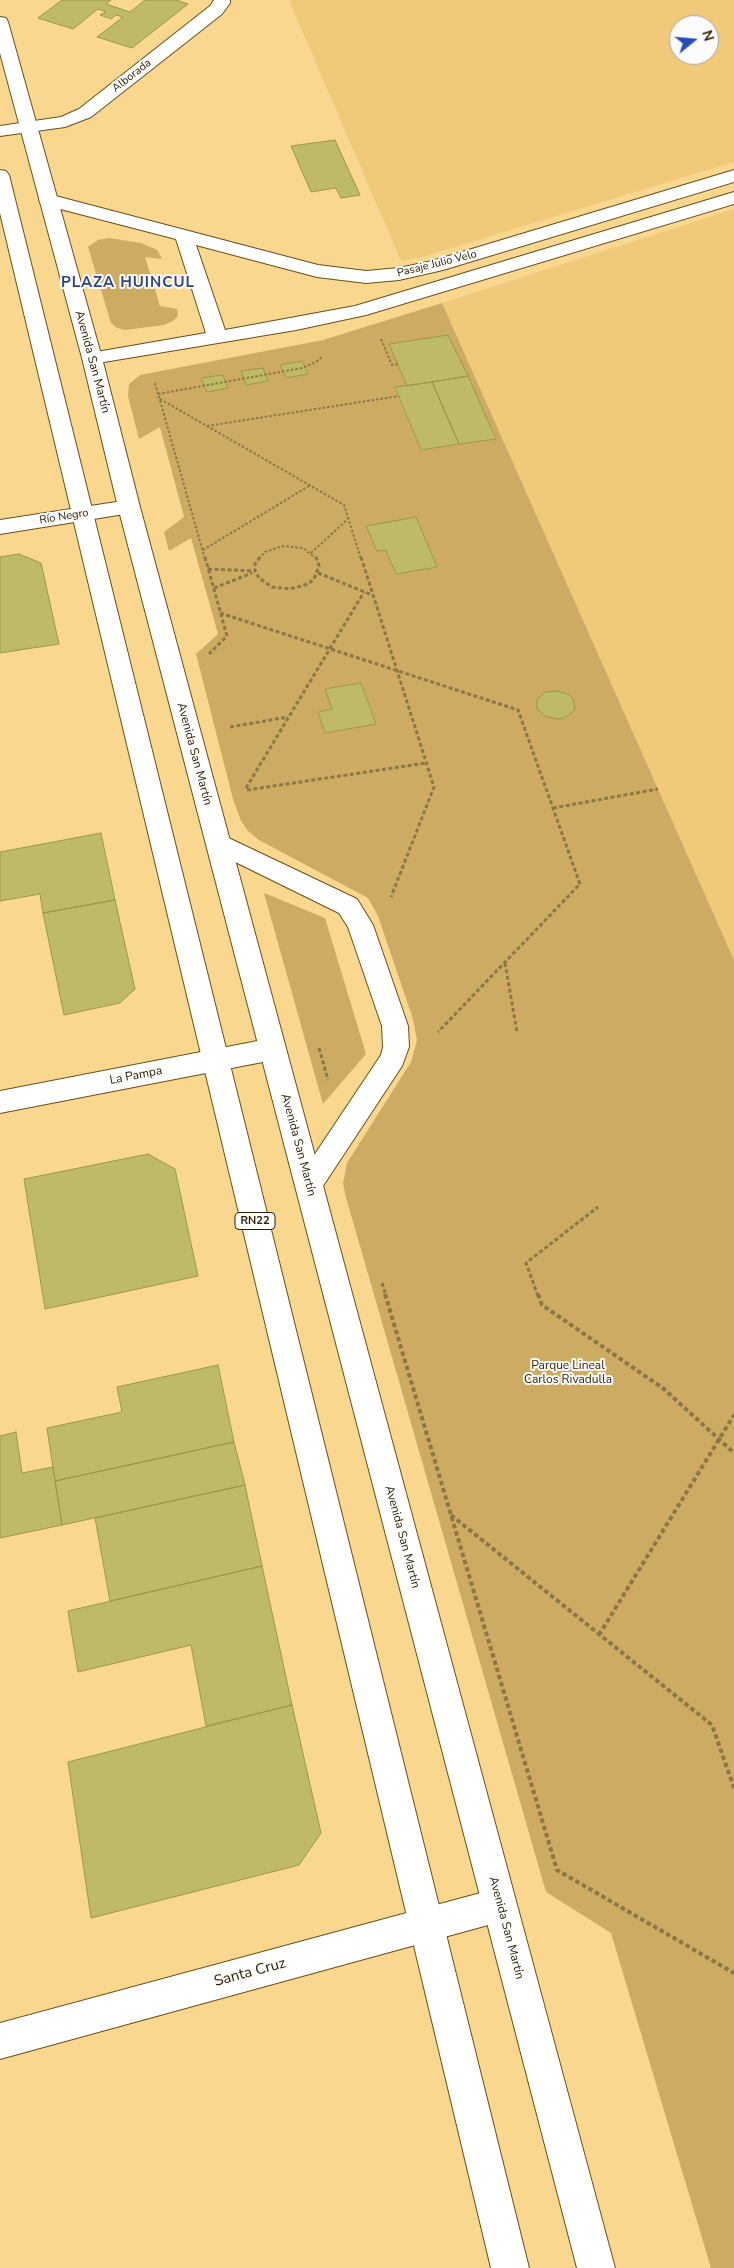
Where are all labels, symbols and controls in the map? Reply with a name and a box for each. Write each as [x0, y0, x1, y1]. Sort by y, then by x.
north arrow [669, 15, 719, 65]
text: N [697, 28, 718, 44]
street label: Alborada [110, 57, 154, 95]
street label: Pasaje Julio Velo [396, 248, 478, 280]
district label: PLAZA HUINCUL [59, 274, 197, 292]
street label: Avenida San Martín [71, 309, 113, 415]
street label: Río Negro [39, 507, 89, 527]
street label: Avenida San Martín [173, 701, 215, 807]
street label: La Pampa [108, 1064, 164, 1088]
street label: Avenida San Martín [277, 1092, 319, 1198]
road number: RN22 [235, 1212, 275, 1230]
park label: Parque Lineal Carlos Rivadulla [524, 1359, 612, 1387]
street label: Avenida San Martín [381, 1484, 423, 1590]
street label: Avenida San Martín [485, 1875, 527, 1981]
street label: Santa Cruz [212, 1955, 288, 1991]

